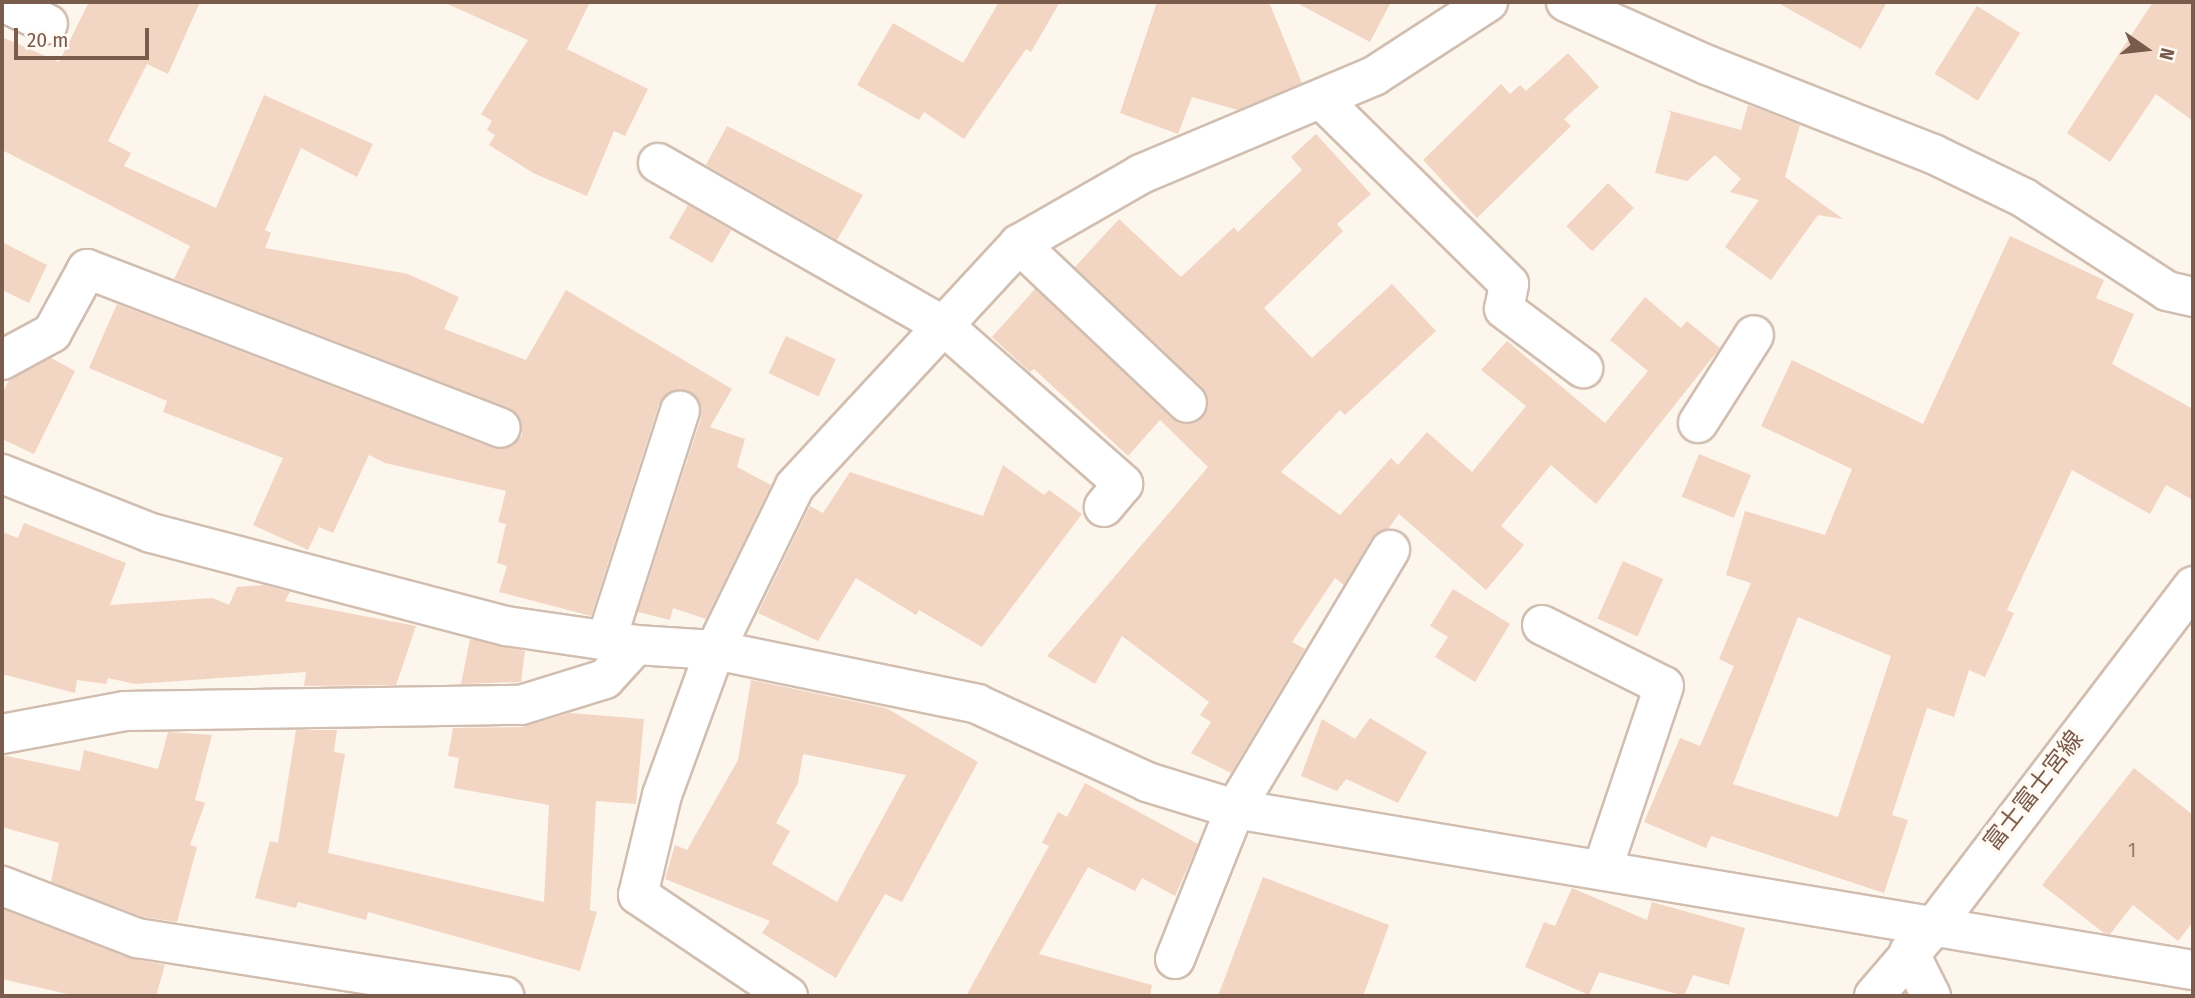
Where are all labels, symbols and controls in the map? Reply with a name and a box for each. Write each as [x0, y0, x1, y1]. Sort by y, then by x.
scale bar [18, 14, 152, 58]
north arrow [2111, 14, 2181, 84]
text: 20 m [27, 27, 68, 53]
text: N [2154, 46, 2179, 63]
street label: 富士富士宮線 [1978, 725, 2090, 857]
house number: 1 [2128, 837, 2136, 863]

